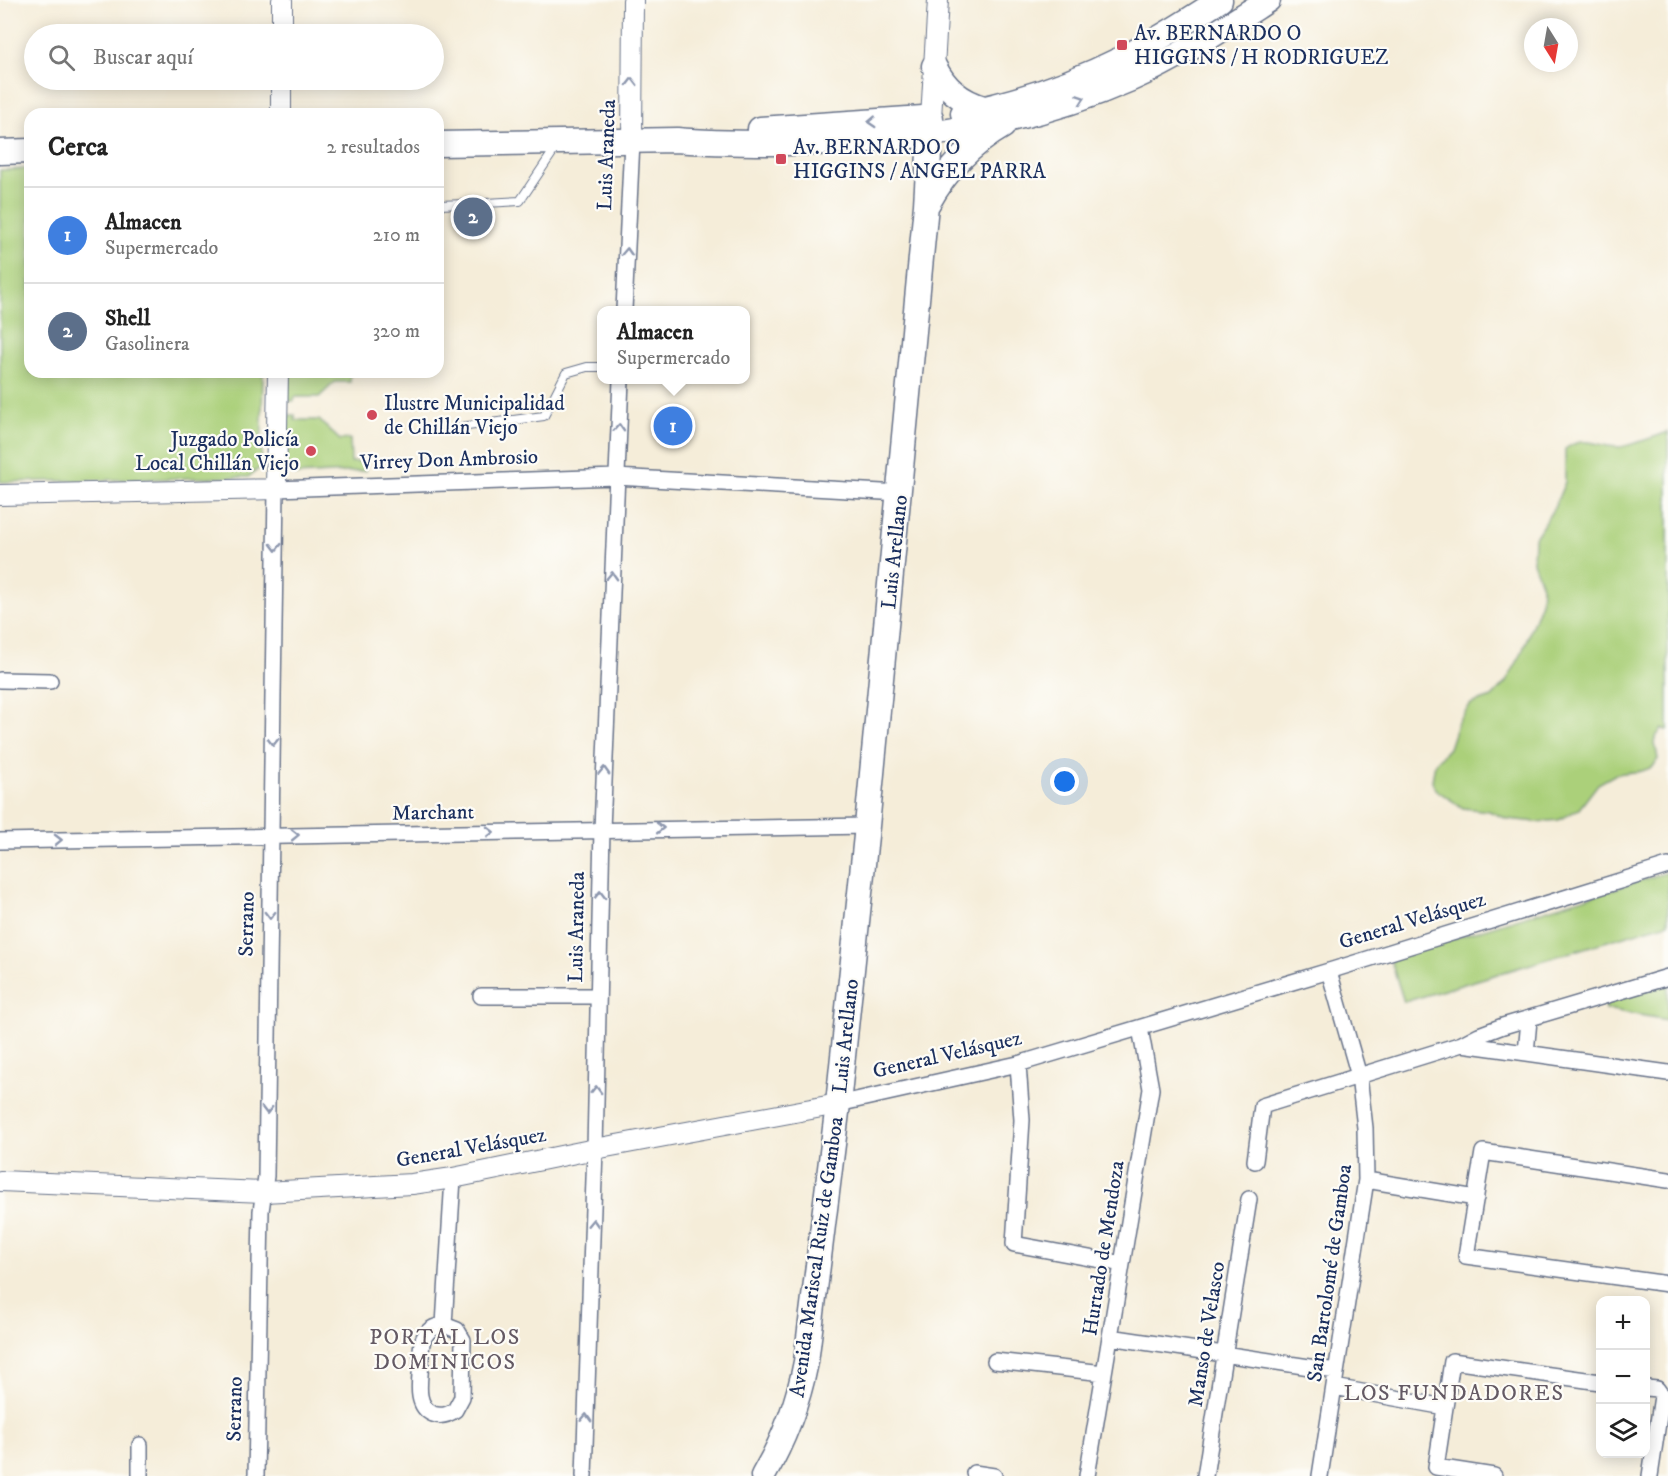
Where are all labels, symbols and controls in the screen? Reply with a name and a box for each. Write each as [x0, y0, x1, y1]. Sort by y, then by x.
north arrow [1524, 18, 1578, 72]
place label: Av. BERNARDO O HIGGINS / H RODRIGUEZ [1134, 21, 1389, 71]
search box [24, 24, 444, 90]
marker: Av. BERNARDO O HIGGINS / H RODRIGUEZ [1115, 38, 1129, 52]
icon: search [45, 41, 78, 74]
text: Buscar aquí [93, 44, 193, 71]
one-way arrow [626, 78, 638, 87]
one-way arrow [1075, 93, 1086, 106]
street label: Luis Araneda [592, 99, 622, 211]
one-way arrow [868, 115, 877, 128]
text: Cerca [48, 131, 108, 164]
text: 2 resultados [327, 135, 420, 160]
place label: Av. BERNARDO O HIGGINS / ANGEL PARRA [793, 135, 1046, 185]
marker: Av. BERNARDO O HIGGINS / ANGEL PARRA [774, 152, 788, 166]
pin: 2 [454, 194, 492, 240]
text: Almacen [105, 209, 182, 236]
text: 1 [64, 223, 71, 248]
text: 210 m [373, 223, 420, 248]
text: Supermercado [105, 236, 218, 261]
one-way arrow [620, 248, 633, 257]
text: Shell [105, 305, 150, 332]
popup [597, 306, 750, 384]
text: 2 [63, 319, 72, 344]
text: 320 m [373, 319, 420, 344]
text: Almacen [617, 319, 693, 346]
text: Gasolinera [105, 332, 190, 357]
text: Supermercado [617, 346, 730, 371]
place label: Ilustre Municipalidad de Chillán Viejo [384, 391, 565, 441]
pin: 1 [654, 404, 692, 448]
marker: Ilustre Municipalidad de Chillán Viejo [365, 408, 379, 422]
one-way arrow [612, 424, 625, 433]
place label: Juzgado Policía Local Chillán Viejo [135, 427, 299, 477]
marker: Juzgado Policía Local Chillán Viejo [304, 444, 318, 458]
street label: Virrey Don Ambrosio [359, 444, 539, 476]
street label: Luis Arellano [876, 494, 914, 611]
one-way arrow [269, 543, 282, 552]
one-way arrow [606, 571, 619, 580]
one-way arrow [267, 738, 279, 747]
one-way arrow [598, 766, 610, 775]
your location [1050, 767, 1079, 796]
street label: Marchant [392, 799, 475, 827]
one-way arrow [656, 822, 665, 835]
one-way arrow [486, 825, 495, 838]
one-way arrow [291, 829, 300, 842]
one-way arrow [54, 834, 63, 846]
street label: Luis Araneda [563, 871, 591, 983]
street label: General Velásquez [1336, 886, 1489, 956]
street label: Serrano [233, 891, 261, 957]
one-way arrow [594, 891, 606, 900]
one-way arrow [264, 911, 276, 920]
street label: Luis Arellano [827, 978, 865, 1095]
street label: General Velásquez [870, 1025, 1024, 1085]
one-way arrow [590, 1086, 602, 1095]
one-way arrow [261, 1106, 273, 1115]
street label: Avenida Mariscal Ruiz de Gamboa [784, 1115, 850, 1399]
street label: General Velásquez [394, 1122, 548, 1174]
street label: Hurtado de Mendoza [1077, 1159, 1131, 1338]
street label: San Bartolomé de Gamboa [1302, 1163, 1358, 1384]
one-way arrow [586, 1218, 599, 1227]
street label: Manso de Velasco [1183, 1260, 1231, 1409]
map controls [1596, 1296, 1650, 1458]
button: + [1596, 1296, 1650, 1350]
district label: PORTAL LOS DOMINICOS [369, 1324, 521, 1376]
button: − [1596, 1350, 1650, 1404]
street label: Serrano [221, 1376, 249, 1442]
district label: LOS FUNDADORES [1344, 1380, 1564, 1407]
button: layers [1596, 1404, 1650, 1458]
one-way arrow [580, 1413, 593, 1422]

